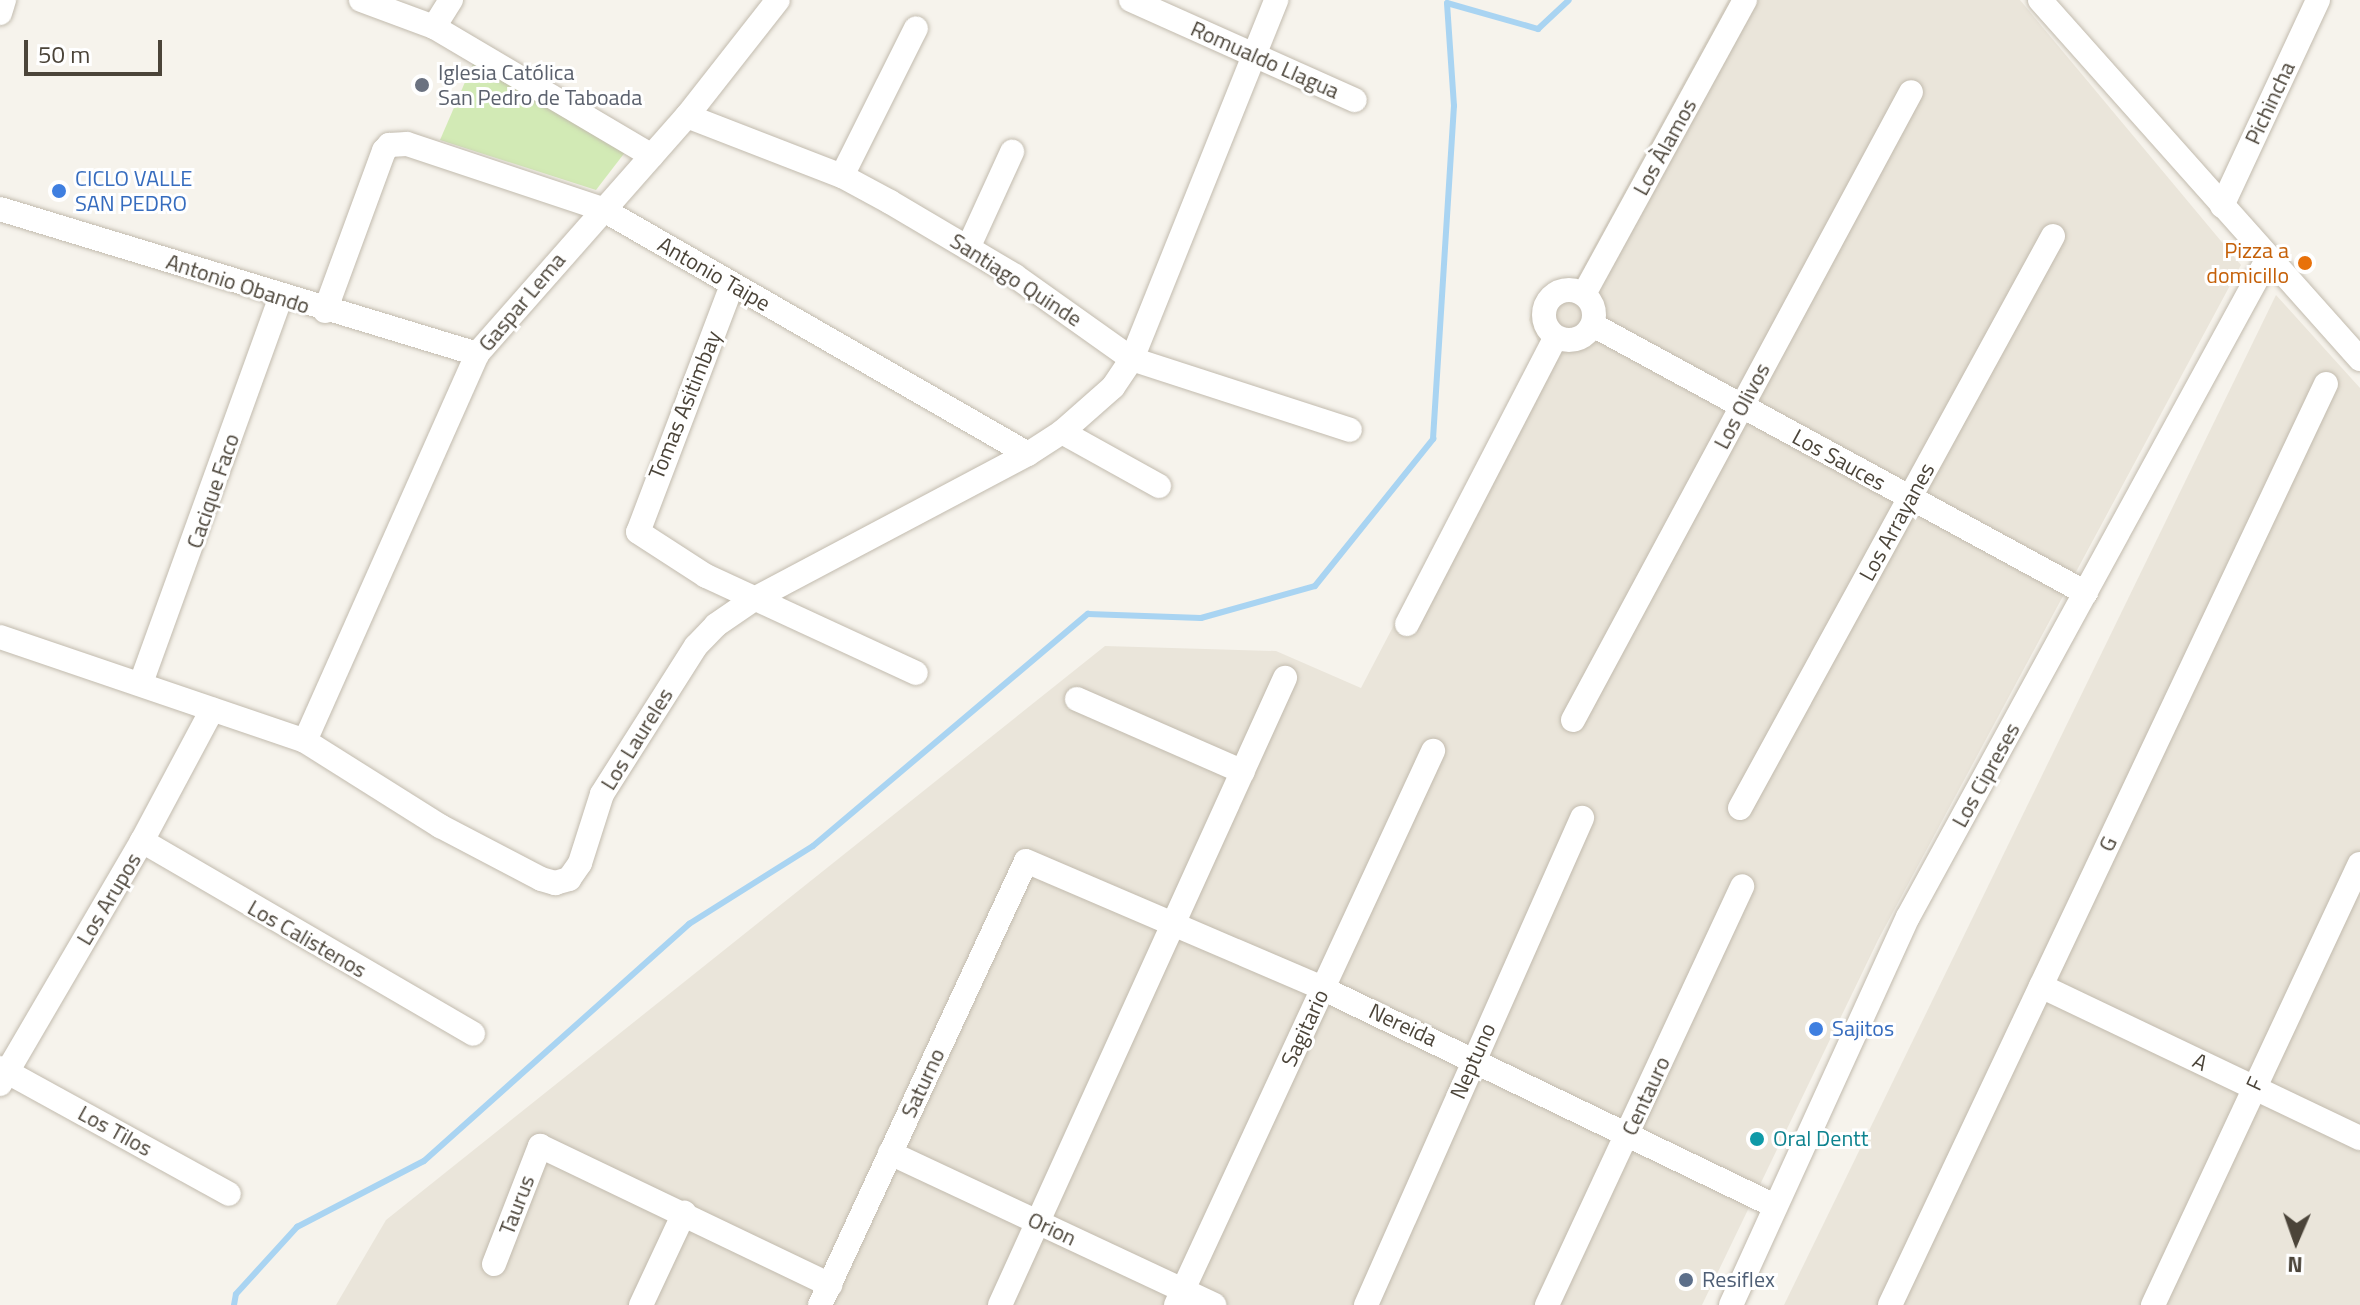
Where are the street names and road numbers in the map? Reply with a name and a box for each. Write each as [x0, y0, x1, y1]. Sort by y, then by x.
street label: Romualdo Llagua [1187, 15, 1343, 105]
street label: Pichincha [2239, 57, 2301, 149]
street label: Los Àlamos [1628, 94, 1702, 200]
street label: Santiago Quinde [945, 228, 1087, 332]
street label: Antonio Taipe [653, 231, 775, 317]
street label: Gaspar Lema [473, 247, 571, 357]
street label: Antonio Obando [163, 248, 313, 320]
street label: Tomas Asitimbay [643, 327, 727, 483]
street label: Los Olivos [1708, 358, 1776, 454]
street label: Los Sauces [1788, 424, 1890, 496]
street label: Cacique Faco [181, 430, 245, 552]
street label: Los Arrayanes [1854, 458, 1940, 586]
street label: Los Laureles [595, 683, 679, 795]
street label: Los Cipreses [1946, 718, 2026, 832]
street label: G [2093, 832, 2123, 856]
street label: Los Arupos [71, 848, 147, 950]
street label: Los Calistenos [243, 894, 371, 984]
street label: Sagitario [1276, 985, 1334, 1071]
street label: Nereida [1365, 998, 1441, 1052]
street label: Neptuno [1445, 1019, 1501, 1103]
street label: Saturno [896, 1044, 950, 1122]
street label: A [2188, 1047, 2212, 1077]
street label: Centauro [1616, 1052, 1676, 1140]
street label: F [2241, 1073, 2269, 1095]
street label: Los Tilos [73, 1100, 157, 1162]
street label: Taurus [494, 1171, 540, 1239]
street label: Orion [1024, 1206, 1080, 1252]

